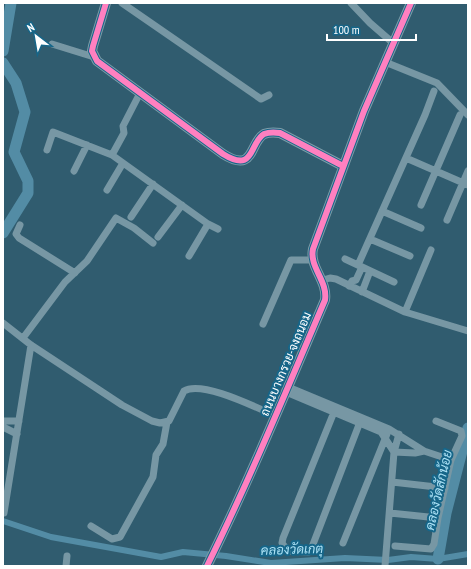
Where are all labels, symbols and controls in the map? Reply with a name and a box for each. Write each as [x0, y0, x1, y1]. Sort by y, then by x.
north arrow [16, 16, 56, 56]
scale bar [327, 16, 416, 42]
text: N [25, 20, 37, 35]
text: 100 m [333, 22, 360, 37]
street label: ถนนบางกรวย-จงถนอม [257, 309, 314, 418]
water label: คลองวัดสักน้อย [421, 448, 456, 532]
water label: คลองวัดเกตุ [260, 540, 324, 560]

